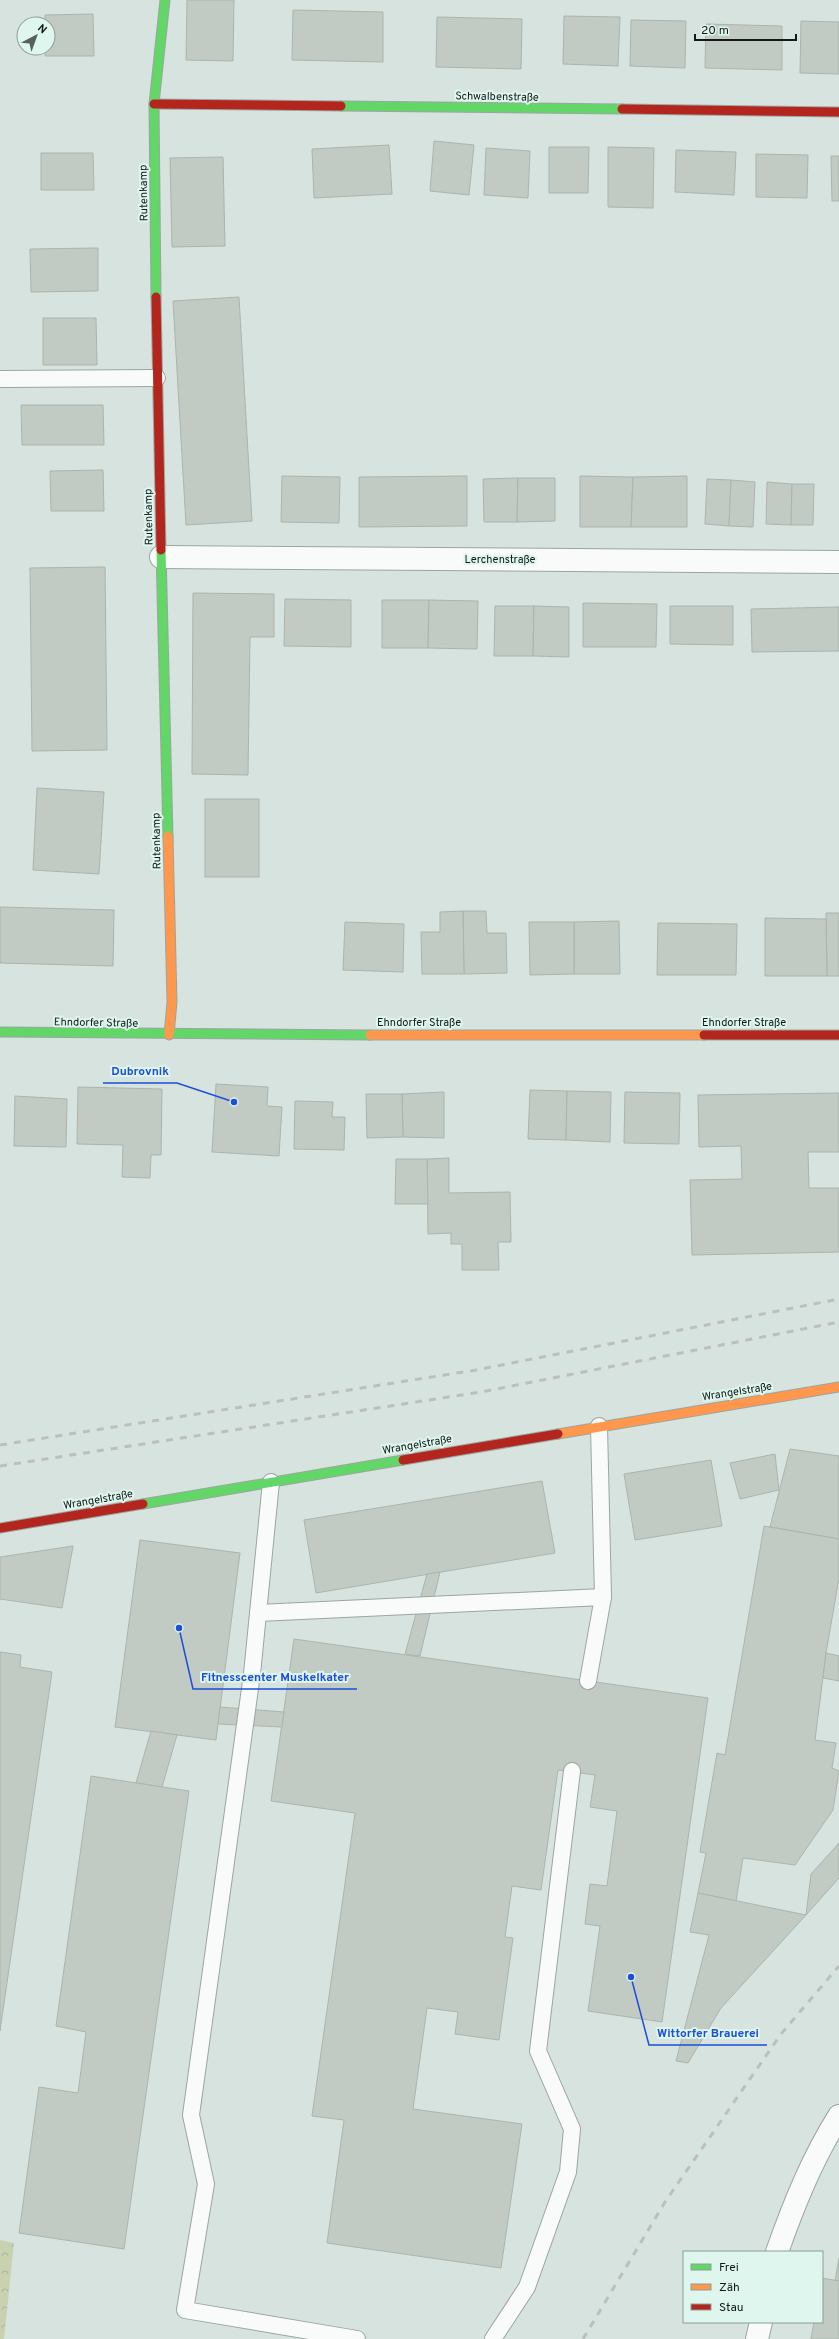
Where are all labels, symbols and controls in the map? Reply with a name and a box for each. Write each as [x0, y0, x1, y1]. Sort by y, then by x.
north arrow [16, 16, 56, 56]
scale bar [695, 16, 796, 42]
text: N [34, 21, 49, 37]
text: 20 m [701, 23, 729, 39]
street label: Schwalbenstraße [455, 89, 539, 105]
street label: Rutenkamp [137, 164, 151, 221]
street label: Rutenkamp [142, 488, 156, 545]
street label: Lerchenstraße [465, 553, 536, 567]
street label: Rutenkamp [150, 812, 164, 869]
street label: Ehndorfer Straße [54, 1015, 138, 1031]
street label: Ehndorfer Straße [377, 1016, 461, 1030]
street label: Ehndorfer Straße [702, 1016, 786, 1030]
callout: Dubrovnik [103, 1059, 177, 1083]
text: Dubrovnik [111, 1064, 169, 1080]
street label: Wrangelstraße [701, 1380, 773, 1404]
street label: Wrangelstraße [381, 1432, 453, 1458]
street label: Wrangelstraße [62, 1487, 134, 1513]
callout: Fitnesscenter Muskelkater [193, 1665, 357, 1689]
text: Fitnesscenter Muskelkater [201, 1670, 349, 1686]
callout: Wittorfer Brauerei [649, 2021, 767, 2045]
text: Wittorfer Brauerei [657, 2026, 759, 2042]
legend [683, 2251, 823, 2323]
text: Frei [719, 2260, 739, 2276]
text: Zäh [719, 2280, 740, 2296]
text: Stau [719, 2300, 744, 2316]

